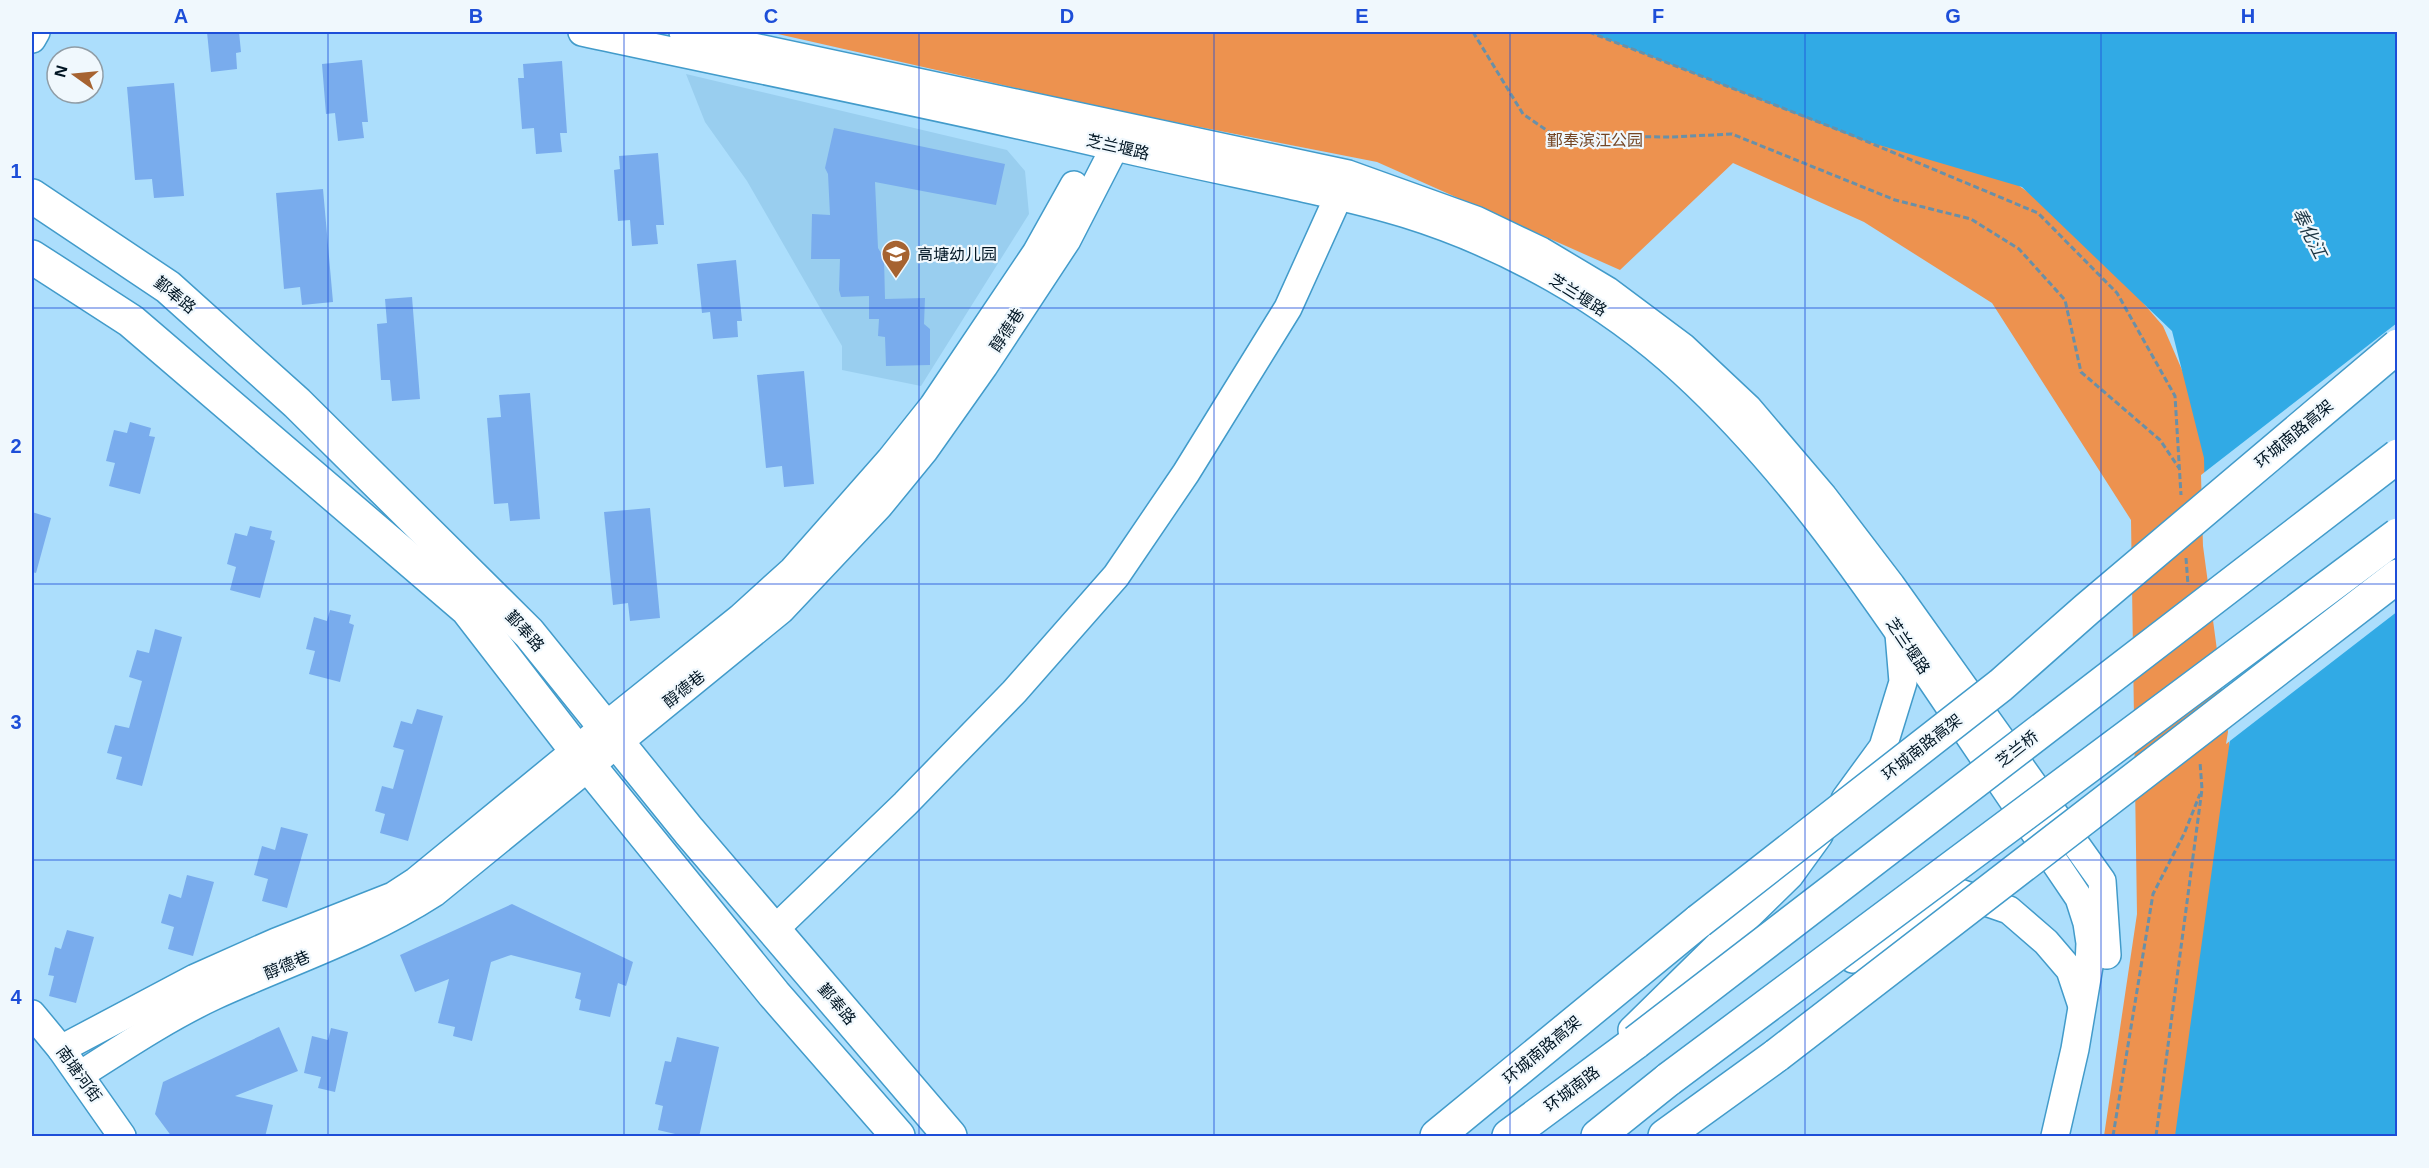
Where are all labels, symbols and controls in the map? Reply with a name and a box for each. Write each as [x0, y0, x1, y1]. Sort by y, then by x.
text: A [174, 5, 188, 27]
text: B [469, 5, 483, 27]
text: C [764, 5, 778, 27]
text: D [1060, 5, 1074, 27]
text: E [1355, 5, 1369, 27]
text: F [1652, 5, 1664, 27]
text: G [1945, 5, 1961, 27]
text: H [2241, 5, 2255, 27]
north arrow [45, 45, 105, 105]
text: N [51, 63, 71, 79]
street label: 芝兰堰路 [1085, 132, 1151, 162]
park label: 鄞奉滨江公园 [1547, 132, 1643, 149]
text: 1 [10, 160, 22, 182]
water label: 奉化江 [2288, 204, 2331, 263]
school or university icon: 高塘幼儿园 [880, 238, 912, 280]
place label: 高塘幼儿园 [917, 246, 997, 263]
street label: 芝兰堰路 [1546, 271, 1610, 319]
street label: 鄞奉路 [151, 273, 199, 317]
street label: 醇德巷 [987, 305, 1027, 355]
street label: 环城南路高架 [2252, 397, 2336, 471]
text: 2 [10, 435, 22, 457]
street label: 鄞奉路 [503, 607, 547, 655]
street label: 芝兰堰路 [1883, 615, 1933, 677]
street label: 醇德巷 [660, 667, 708, 711]
text: 3 [10, 711, 22, 733]
street label: 环城南路高架 [1879, 711, 1965, 783]
street label: 芝兰桥 [1993, 728, 2041, 770]
street label: 醇德巷 [262, 948, 312, 982]
street label: 鄞奉路 [815, 980, 859, 1028]
text: 4 [10, 986, 22, 1008]
street label: 环城南路高架 [1499, 1012, 1585, 1088]
street label: 南塘河街 [53, 1043, 105, 1105]
street label: 环城南路 [1541, 1062, 1603, 1116]

